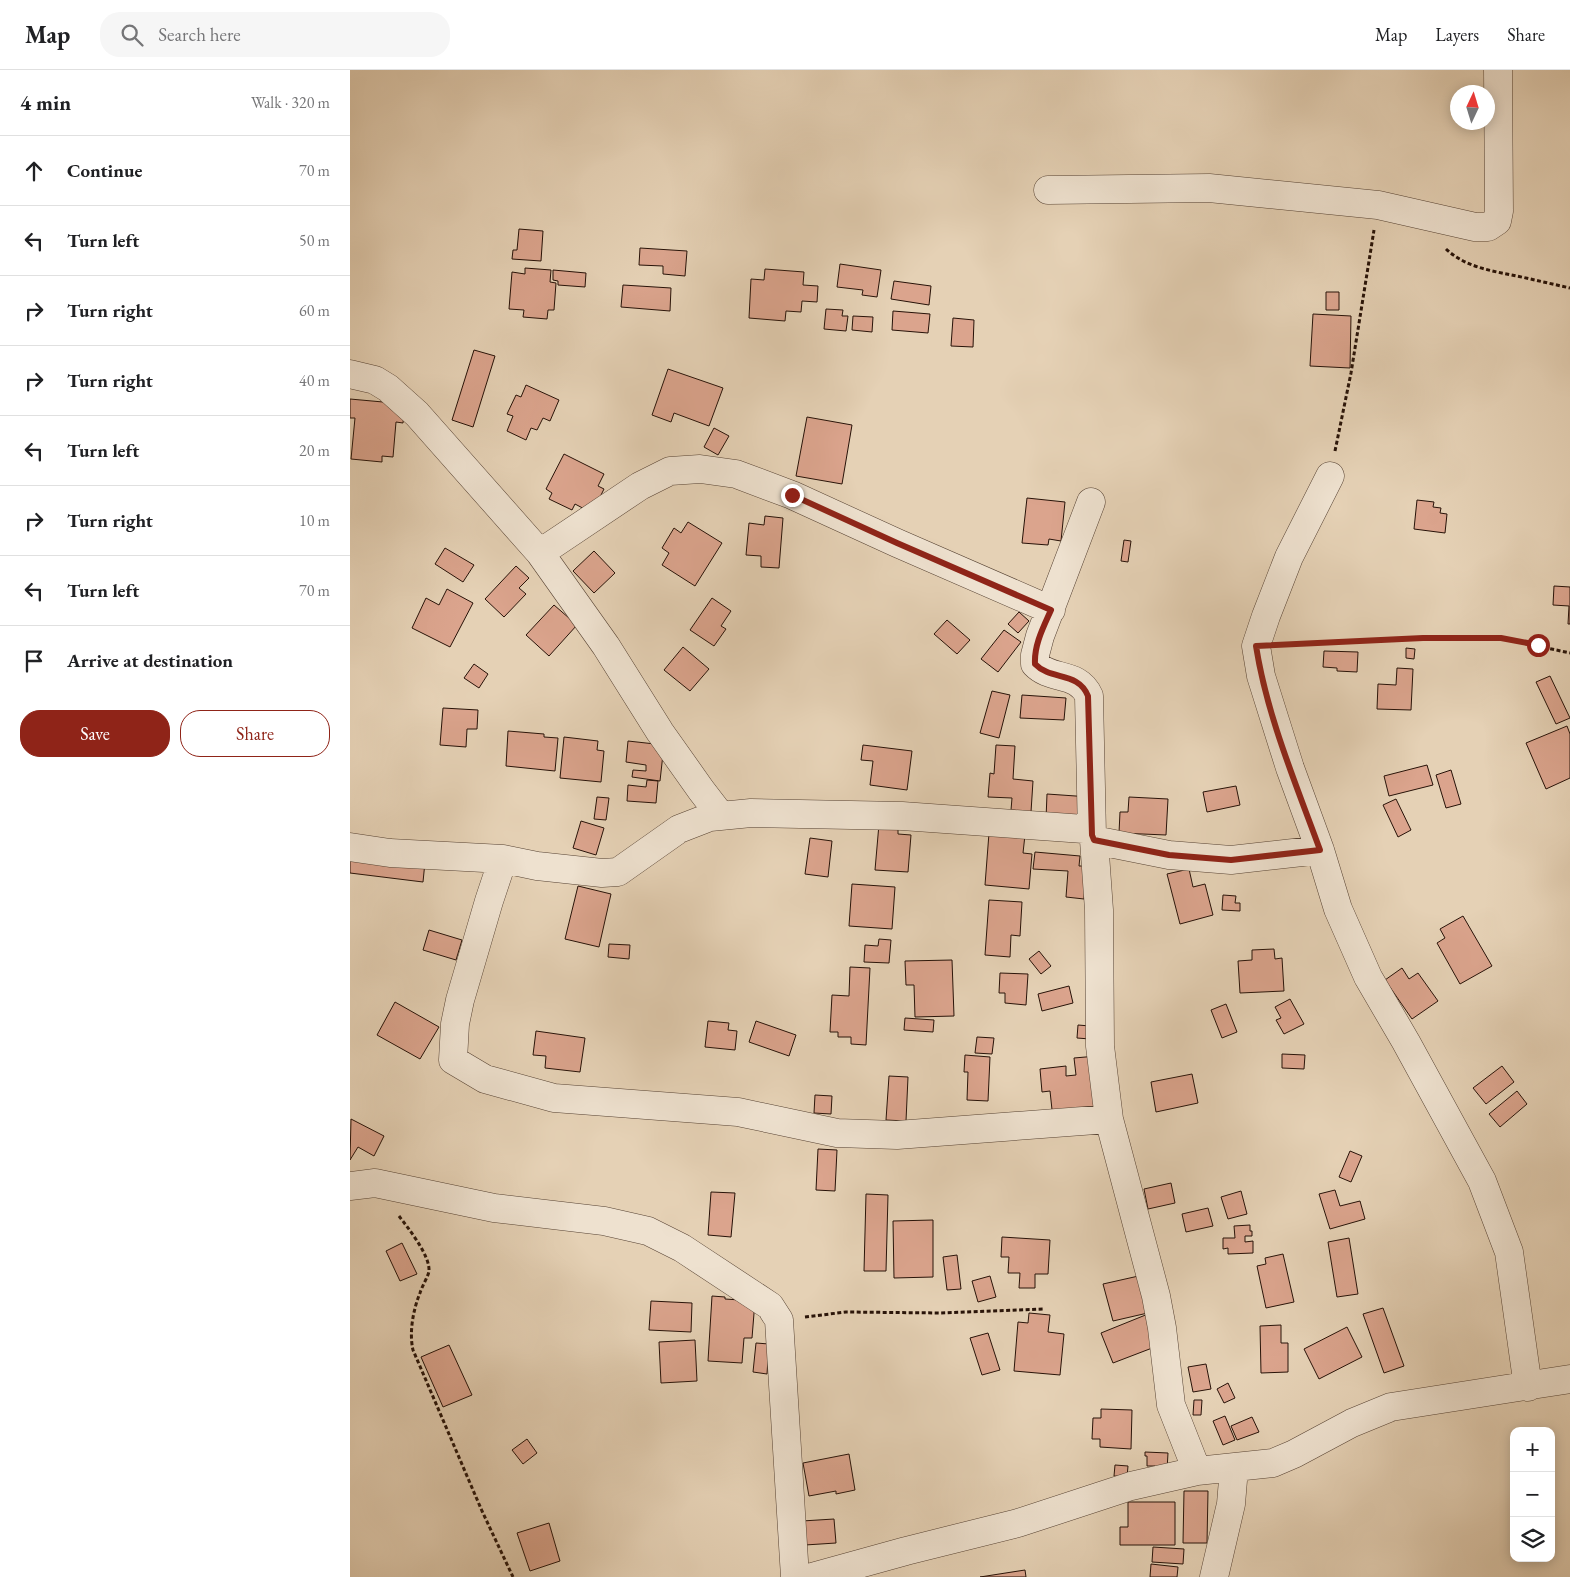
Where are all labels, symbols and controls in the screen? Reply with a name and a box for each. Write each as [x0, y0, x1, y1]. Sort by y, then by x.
search box [100, 12, 450, 57]
text: Map [25, 19, 70, 50]
icon: search [118, 21, 146, 49]
text: Search here [158, 22, 241, 47]
text: Map [1375, 23, 1407, 46]
text: Layers [1435, 23, 1479, 46]
text: Share [1507, 23, 1545, 46]
north arrow [1450, 85, 1495, 130]
text: 4 min [20, 89, 71, 116]
text: Walk · 320 m [251, 92, 330, 113]
icon: ahead [20, 157, 48, 185]
text: Continue [67, 158, 142, 183]
text: 70 m [299, 160, 330, 181]
icon: left [20, 227, 48, 255]
text: Turn left [67, 228, 139, 253]
text: 50 m [299, 230, 330, 251]
icon: right [20, 297, 48, 325]
text: Turn right [67, 298, 153, 323]
text: 60 m [299, 300, 330, 321]
icon: right [20, 367, 48, 395]
text: Turn right [67, 368, 153, 393]
text: 40 m [299, 370, 330, 391]
icon: left [20, 437, 48, 465]
text: Turn left [67, 438, 139, 463]
text: 20 m [299, 440, 330, 461]
route end [781, 484, 804, 507]
icon: right [20, 507, 48, 535]
text: Turn right [67, 508, 153, 533]
text: 10 m [299, 510, 330, 531]
icon: left [20, 577, 48, 605]
text: Turn left [67, 578, 139, 603]
text: 70 m [299, 580, 330, 601]
route start [1527, 634, 1550, 657]
icon: arrive [20, 647, 48, 675]
text: Arrive at destination [67, 648, 233, 673]
button: Save [20, 710, 170, 757]
button: Share [180, 710, 330, 757]
map controls [1510, 1427, 1555, 1562]
button: + [1510, 1427, 1555, 1472]
button: − [1510, 1472, 1555, 1517]
button: layers [1510, 1517, 1555, 1562]

